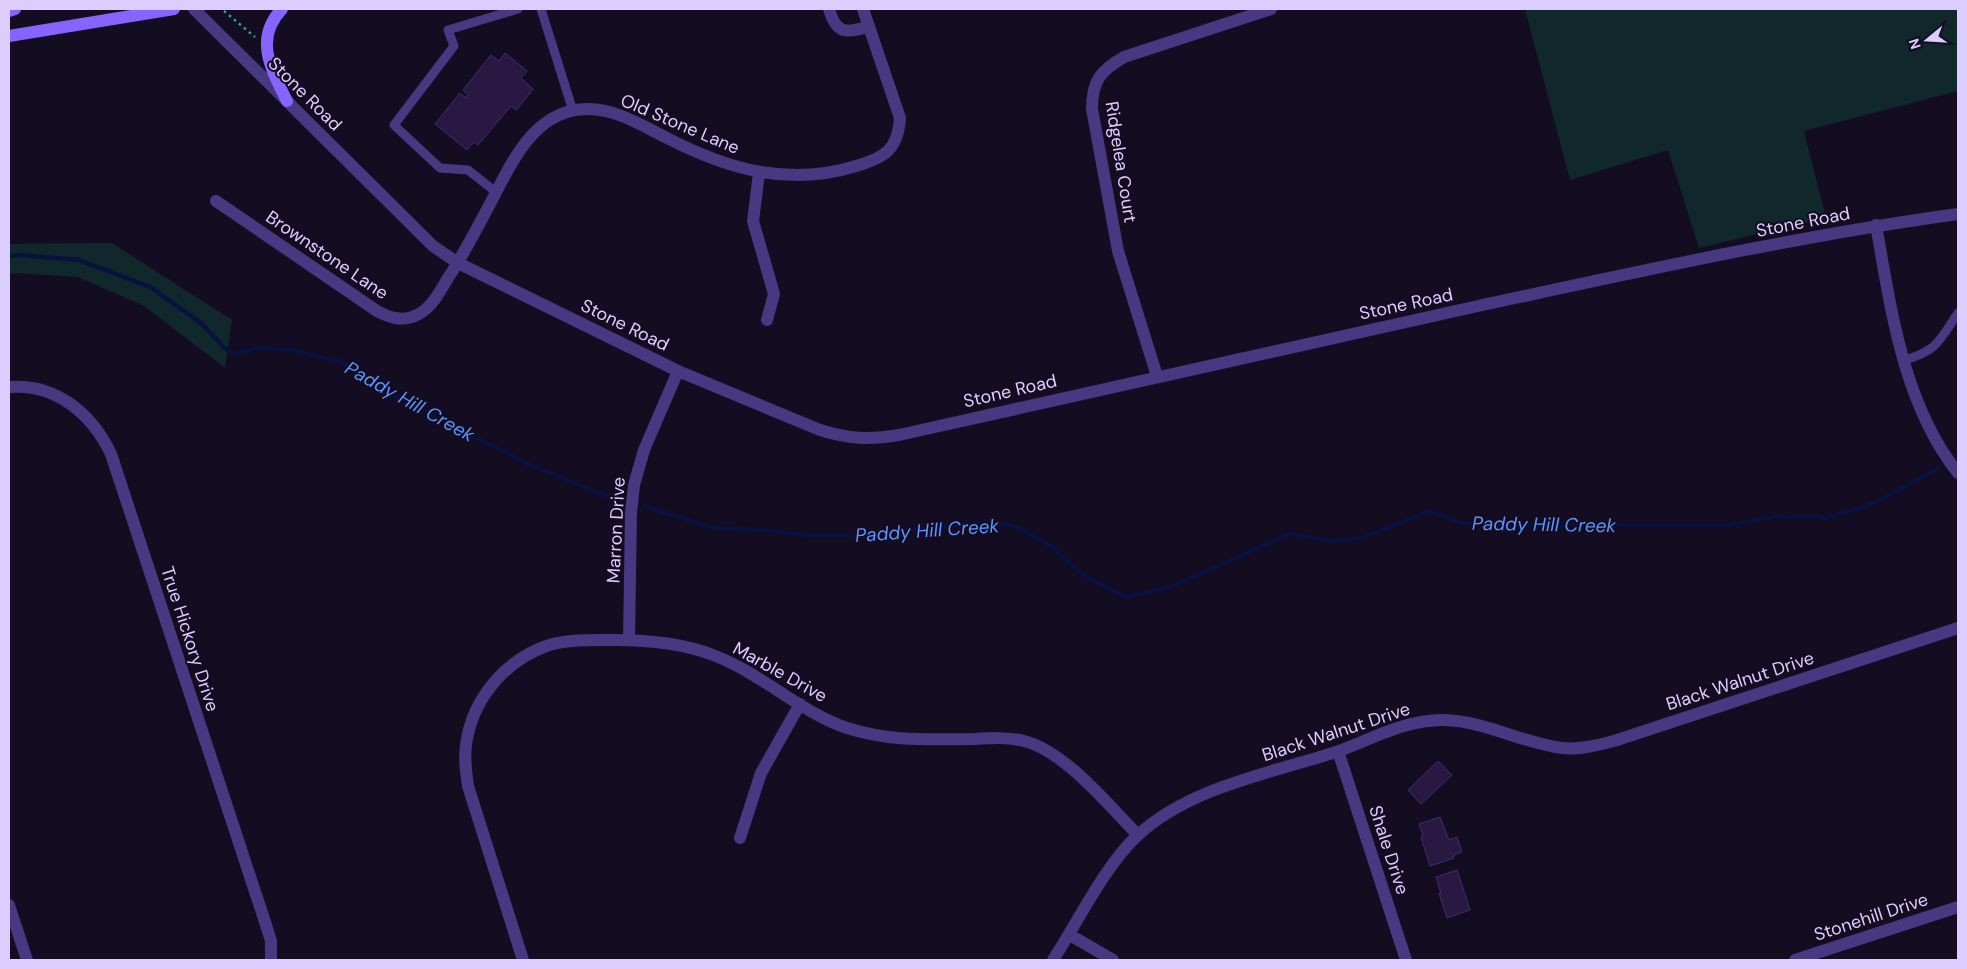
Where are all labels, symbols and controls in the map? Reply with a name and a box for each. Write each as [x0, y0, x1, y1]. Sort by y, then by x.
north arrow [1902, 15, 1952, 65]
text: N [1904, 36, 1925, 52]
street label: Stone Road [263, 52, 347, 136]
street label: Old Stone Lane [617, 88, 743, 160]
street label: Ridgelea Court [1100, 100, 1142, 224]
street label: Stone Road [1754, 201, 1852, 243]
street label: Brownstone Lane [261, 205, 393, 305]
street label: Stone Road [1357, 282, 1455, 326]
street label: Stone Road [577, 293, 673, 357]
water label: Paddy Hill Creek [341, 355, 479, 448]
street label: Stone Road [961, 369, 1059, 413]
street label: Marron Drive [601, 476, 631, 584]
water label: Paddy Hill Creek [1472, 511, 1617, 538]
water label: Paddy Hill Creek [854, 513, 1000, 548]
street label: True Hickory Drive [155, 563, 225, 715]
street label: Marble Drive [728, 636, 832, 708]
street label: Black Walnut Drive [1663, 646, 1817, 716]
street label: Black Walnut Drive [1259, 697, 1413, 767]
street label: Shale Drive [1363, 802, 1415, 898]
street label: Stonehill Drive [1811, 887, 1931, 947]

